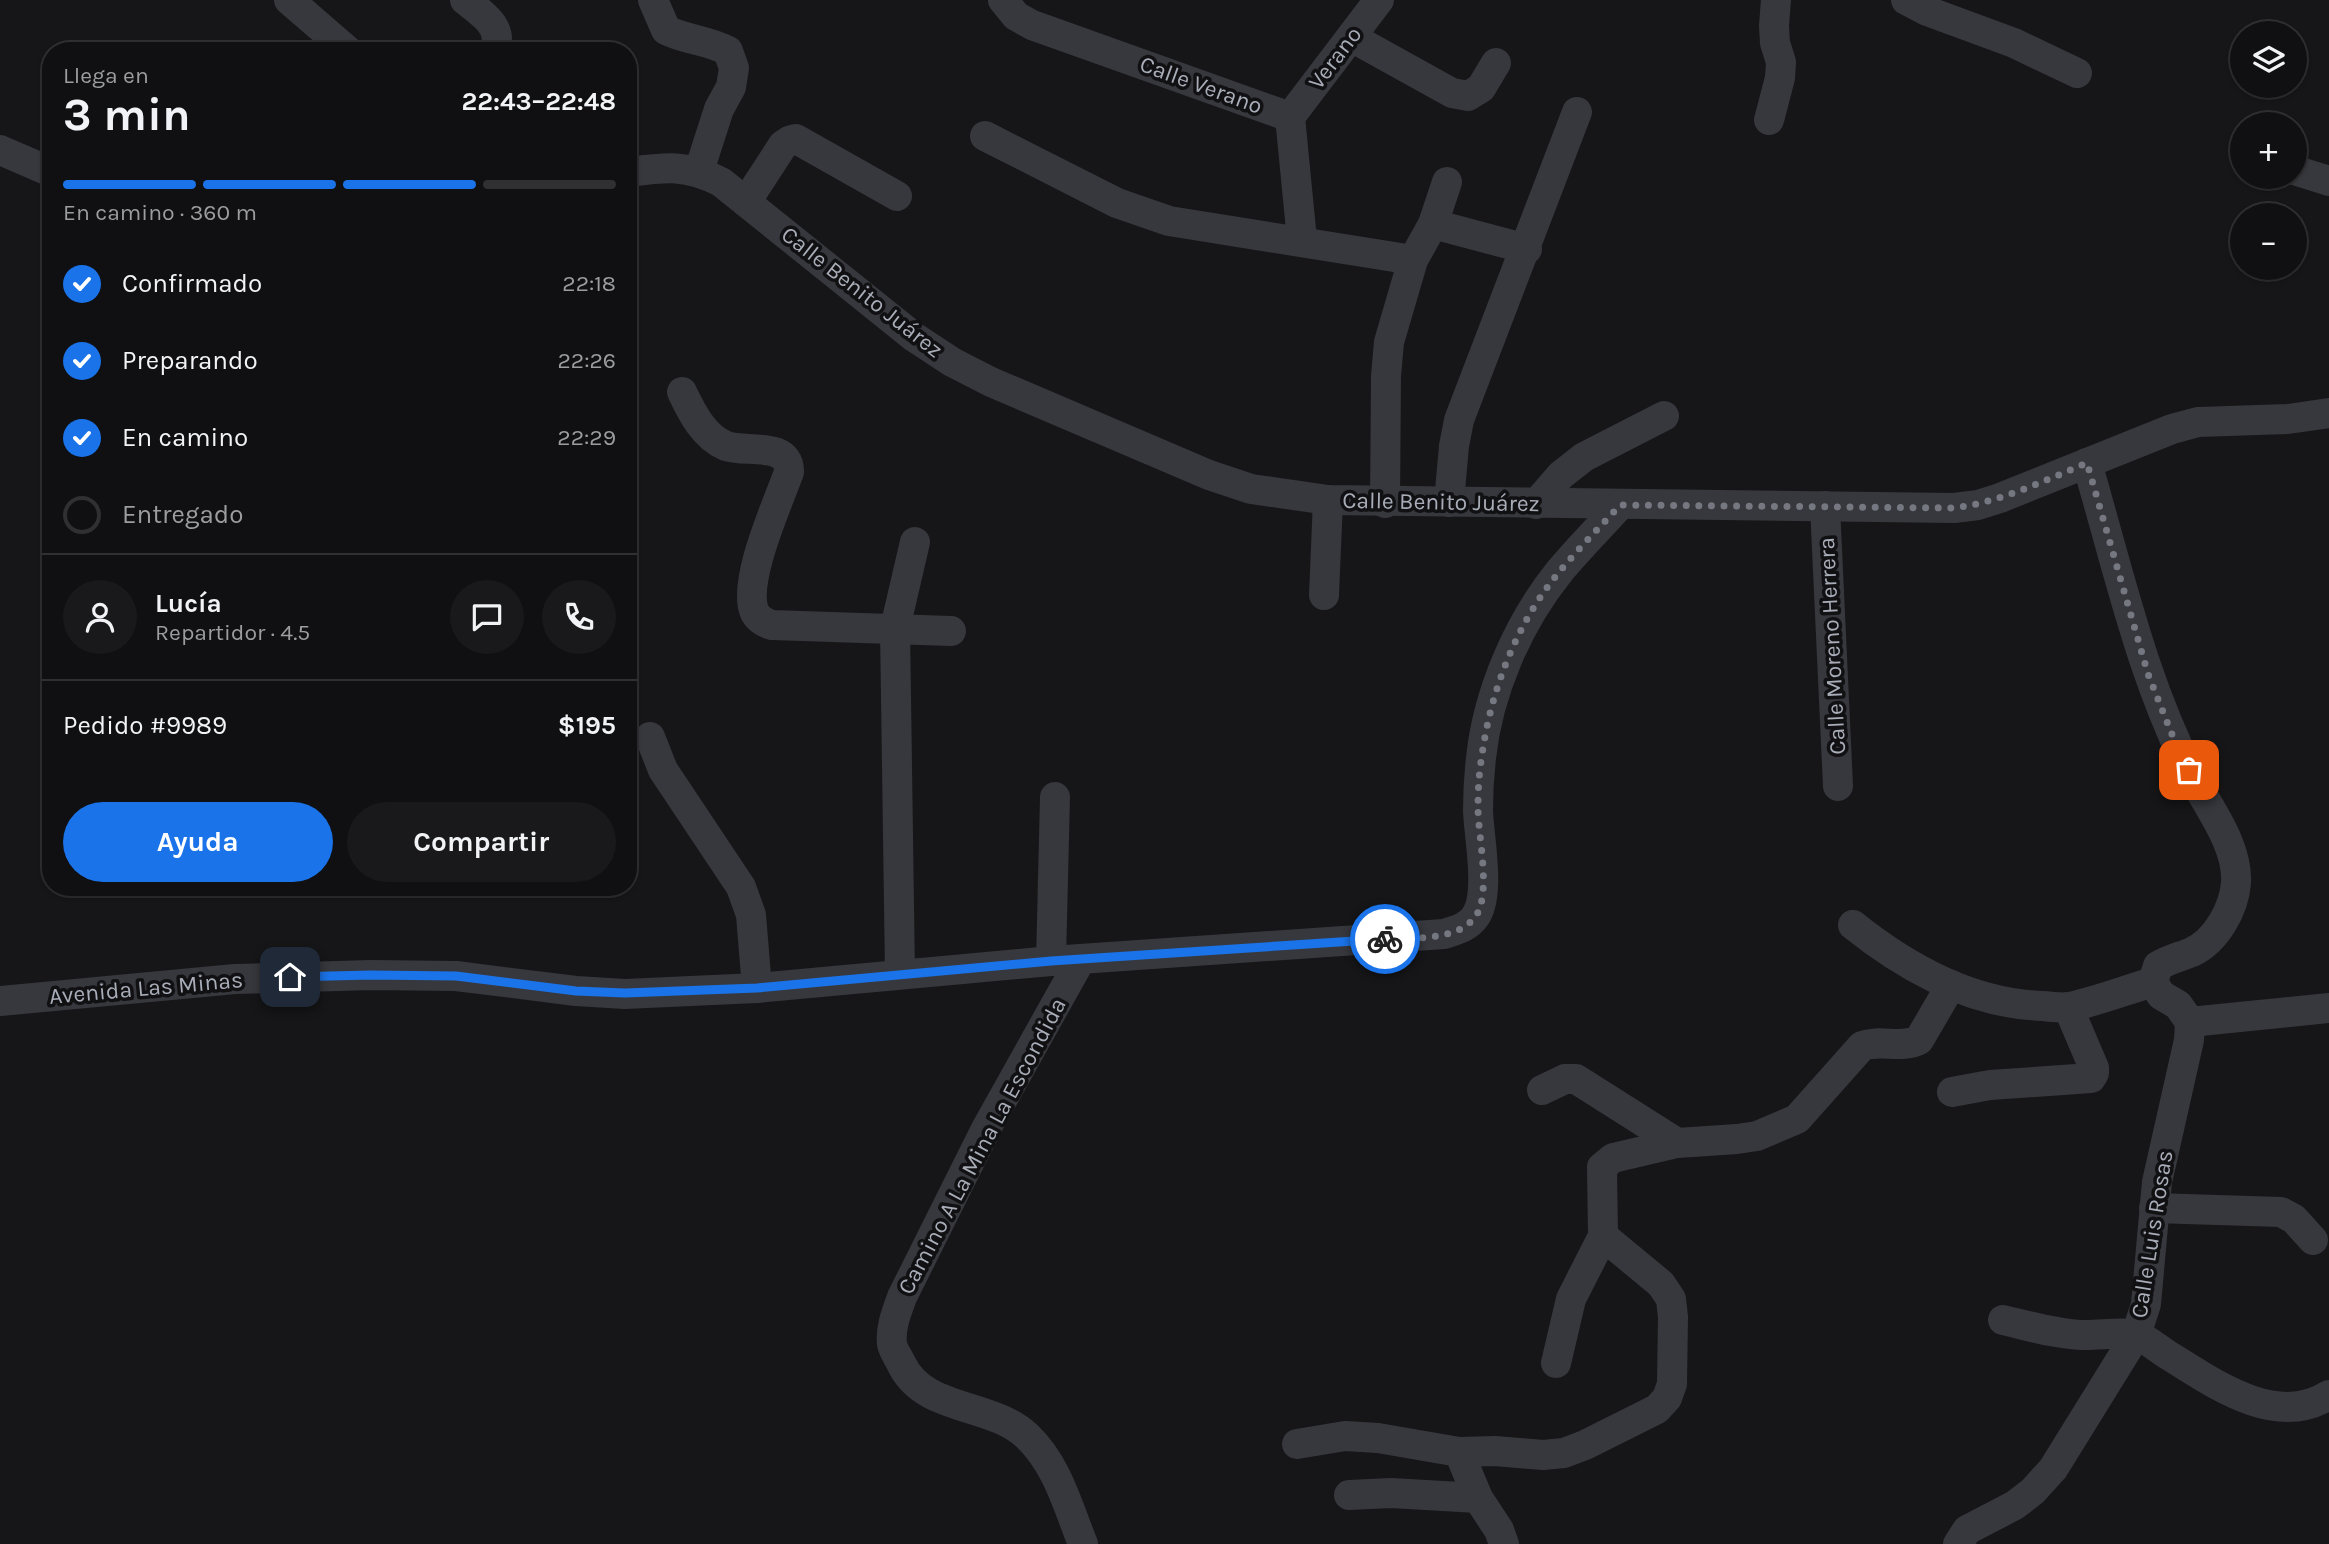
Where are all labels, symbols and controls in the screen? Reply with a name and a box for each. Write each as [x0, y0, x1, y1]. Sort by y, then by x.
street label: Verano [1303, 21, 1367, 95]
map controls [2230, 21, 2307, 280]
button: layers [2230, 21, 2307, 98]
street label: Calle Verano [1136, 50, 1266, 120]
text: Llega en [63, 62, 149, 89]
text: 22:43–22:48 [461, 86, 616, 117]
text: 3 min [63, 88, 191, 142]
button: + [2230, 112, 2307, 189]
text: En camino · 360 m [63, 199, 257, 226]
button: − [2230, 203, 2307, 280]
street label: Calle Benito Juárez [776, 221, 948, 363]
icon: check [63, 265, 101, 303]
text: Confirmado [122, 268, 262, 299]
text: 22:18 [562, 270, 616, 297]
icon: check [63, 342, 101, 380]
text: Preparando [122, 345, 258, 376]
text: 22:26 [558, 347, 616, 374]
icon: check [63, 419, 101, 457]
text: En camino [122, 422, 248, 453]
text: 22:29 [557, 424, 616, 451]
street label: Calle Benito Juárez [1342, 487, 1540, 517]
text: Entregado [122, 499, 243, 530]
street label: Calle Moreno Herrera [1813, 537, 1851, 755]
button: person [63, 580, 137, 654]
button: chat [450, 580, 524, 654]
button: phone [542, 580, 616, 654]
text: Lucía [155, 588, 222, 619]
text: Repartidor · 4.5 [155, 619, 310, 646]
text: Pedido #9989 [63, 710, 227, 741]
text: $195 [558, 710, 616, 741]
pin [2159, 740, 2219, 800]
icon: bag [2170, 751, 2208, 789]
button: Ayuda [63, 802, 333, 882]
button: Compartir [347, 802, 616, 882]
courier [1350, 904, 1420, 974]
icon: bike [1366, 920, 1404, 958]
pin [260, 947, 320, 1007]
icon: home [271, 958, 309, 996]
street label: Avenida Las Minas [48, 966, 244, 1010]
street label: Camino A La Mina La Escondida [892, 993, 1072, 1299]
street label: Calle Luis Rosas [2125, 1148, 2179, 1320]

